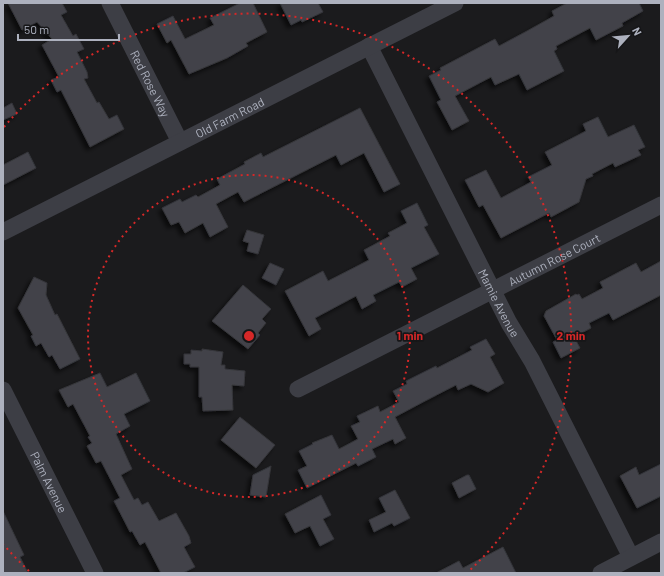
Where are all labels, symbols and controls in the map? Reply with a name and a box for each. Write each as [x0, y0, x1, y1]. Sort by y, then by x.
scale bar [18, 16, 119, 42]
north arrow [608, 16, 648, 56]
text: 50 m [24, 22, 49, 36]
text: N [630, 25, 645, 37]
street label: Red Rose Way [128, 48, 173, 119]
street label: Old Farm Road [193, 94, 266, 140]
street label: Autumn Rose Court [506, 230, 602, 288]
street label: Mamie Avenue [476, 267, 523, 339]
text: 1 min [397, 328, 423, 342]
text: 2 min [557, 328, 585, 342]
centre of rings [242, 329, 256, 343]
street label: Palm Avenue [28, 449, 70, 515]

